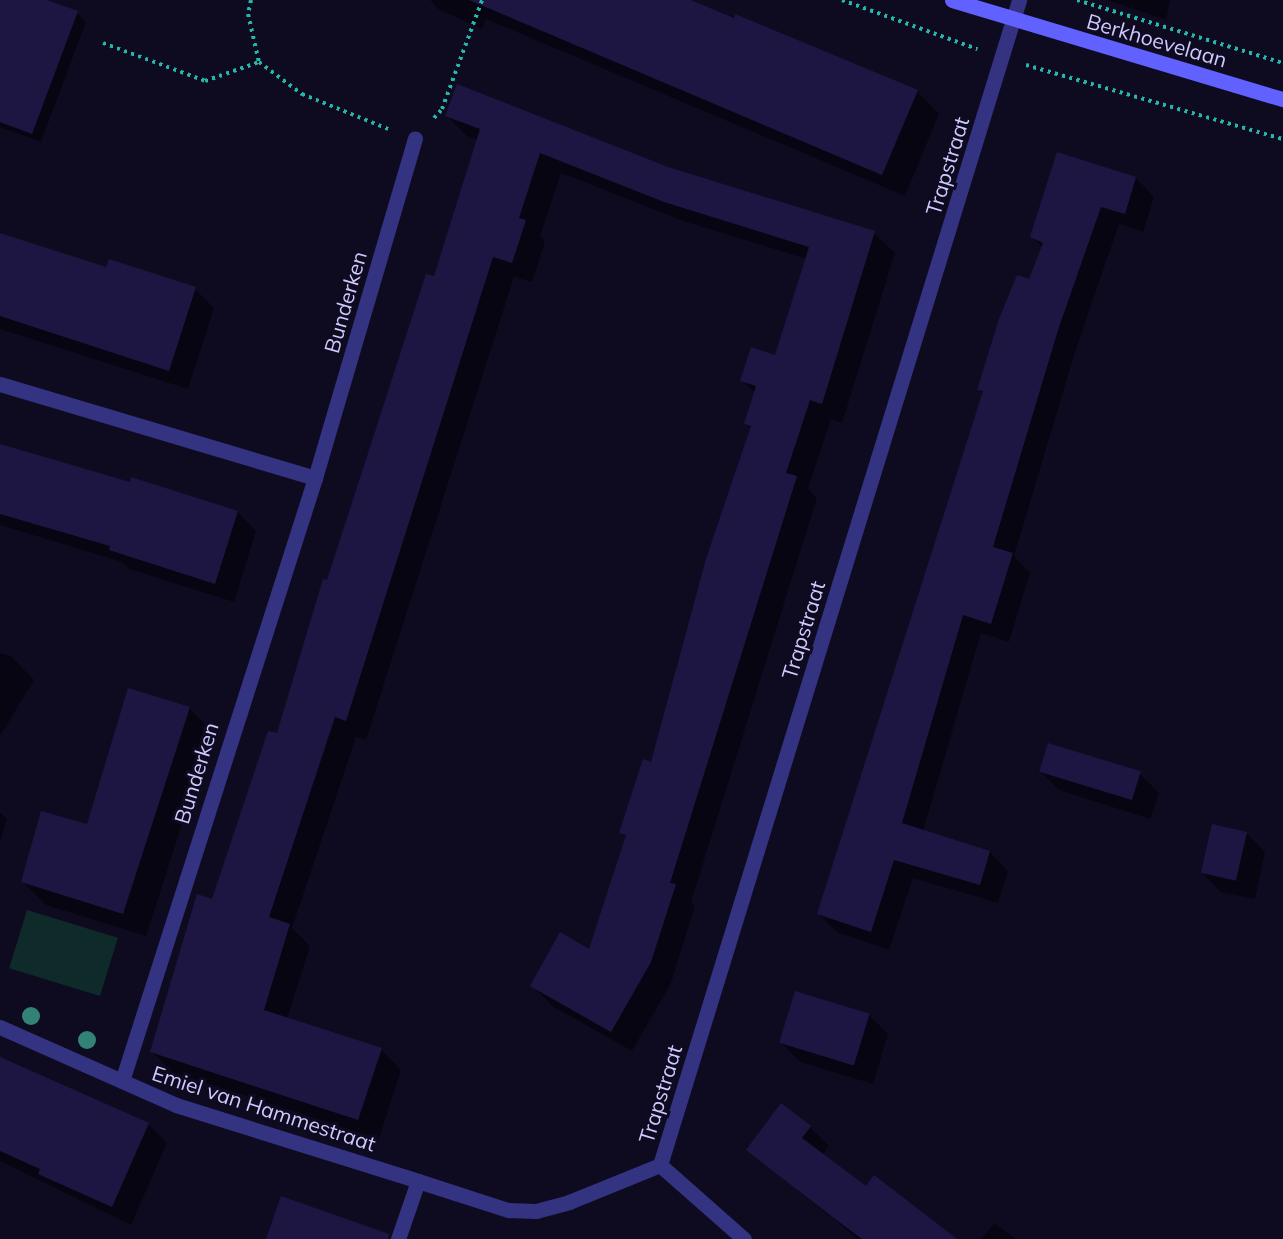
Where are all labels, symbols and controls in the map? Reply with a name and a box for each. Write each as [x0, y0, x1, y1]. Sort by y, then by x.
street label: Berkhoevelaan [1084, 8, 1230, 72]
street label: Trapstraat [920, 114, 974, 218]
street label: Bunderken [318, 248, 372, 356]
street label: Trapstraat [776, 578, 830, 682]
street label: Bunderken [169, 719, 223, 827]
street label: Trapstraat [633, 1042, 687, 1146]
street label: Emiel van Hammestraat [149, 1060, 379, 1156]

